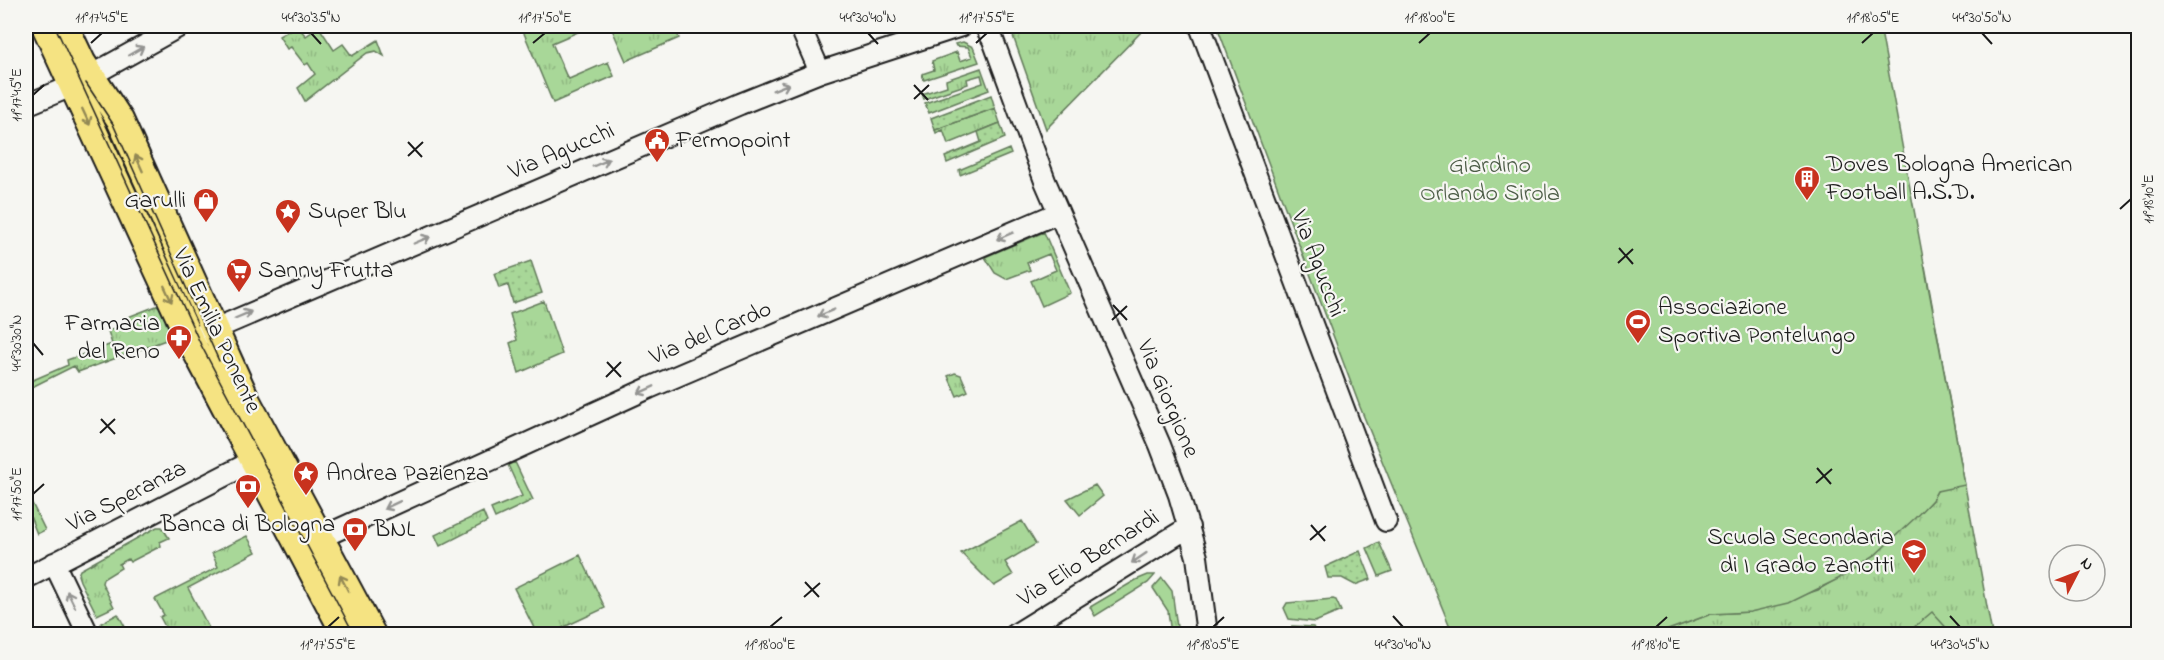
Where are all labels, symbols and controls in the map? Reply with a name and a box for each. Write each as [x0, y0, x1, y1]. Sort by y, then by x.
text: 11°17'45"E [75, 7, 129, 29]
text: 44°30'35"N [281, 7, 341, 29]
text: 11°17'50"E [518, 7, 572, 29]
text: 44°30'40"N [840, 7, 896, 29]
text: 11°17'55"E [959, 7, 1015, 29]
text: 11°18'00"E [1404, 7, 1456, 29]
text: 11°18'05"E [1846, 7, 1900, 29]
text: 44°30'50"N [1952, 7, 2012, 29]
one-way arrow [127, 45, 144, 57]
text: 11°17'45"E [6, 68, 28, 122]
one-way arrow [771, 81, 790, 92]
one-way arrow [81, 108, 93, 126]
street label: Via Agucchi [503, 114, 620, 190]
place label: Fermopoint [675, 124, 791, 159]
public building icon: Fermopoint [642, 126, 672, 164]
place label: Doves Bologna American Football A.S.D. [1825, 148, 2072, 211]
park label: Giardino Orlando Sirola [1420, 149, 1560, 212]
one-way arrow [133, 154, 145, 172]
one-way arrow [592, 157, 610, 168]
building icon: Doves Bologna American Football A.S.D. [1792, 164, 1822, 202]
text: 11°18'10"E [2138, 174, 2160, 224]
place label: Garulli [125, 184, 186, 219]
shop icon: Garulli [191, 186, 221, 224]
place label: Super Blu [308, 195, 407, 230]
place icon: Super Blu [273, 197, 303, 235]
street label: Via Agucchi [1280, 204, 1353, 323]
one-way arrow [996, 231, 1014, 242]
one-way arrow [413, 234, 431, 245]
street label: Via Emilia Ponente [162, 242, 270, 420]
place label: Sanny Frutta [258, 254, 393, 290]
supermarket icon: Sanny Frutta [224, 256, 254, 294]
one-way arrow [162, 285, 174, 303]
place label: Associazione Sportiva Pontelungo [1658, 291, 1855, 354]
street label: Via del Cardo [644, 293, 777, 376]
place label: Farmacia del Reno [64, 307, 160, 370]
sports icon: Associazione Sportiva Pontelungo [1623, 307, 1653, 345]
one-way arrow [817, 308, 835, 319]
one-way arrow [233, 309, 251, 320]
text: 44°30'30"N [6, 315, 28, 371]
pharmacy icon: Farmacia del Reno [164, 323, 194, 361]
street label: Via Giorgione [1126, 334, 1208, 464]
one-way arrow [637, 385, 655, 396]
street label: Via Speranza [60, 452, 193, 543]
place label: Andrea Pazienza [326, 457, 489, 492]
place icon: Andrea Pazienza [291, 459, 321, 497]
text: 11°17'50"E [6, 467, 28, 521]
bank icon: Banca di Bologna [233, 472, 263, 510]
one-way arrow [383, 500, 402, 511]
street label: Via Elio Bernardi [1010, 501, 1167, 617]
place label: Banca di Bologna [160, 508, 335, 543]
place label: BNL [373, 513, 415, 548]
bank icon: BNL [340, 515, 370, 553]
place label: Scuola Secondaria di I Grado Zanotti [1707, 521, 1894, 584]
school or university icon: Scuola Secondaria di I Grado Zanotti [1899, 537, 1929, 575]
north arrow [2047, 543, 2107, 603]
one-way arrow [1131, 552, 1148, 564]
text: N [2074, 552, 2099, 576]
one-way arrow [338, 575, 350, 592]
one-way arrow [65, 590, 76, 608]
text: 11°17'55"E [300, 634, 356, 656]
text: 11°18'00"E [744, 634, 796, 656]
text: 11°18'05"E [1186, 634, 1240, 656]
text: 44°30'40"N [1375, 634, 1431, 656]
text: 11°18'10"E [1631, 634, 1681, 656]
text: 44°30'45"N [1930, 634, 1990, 656]

